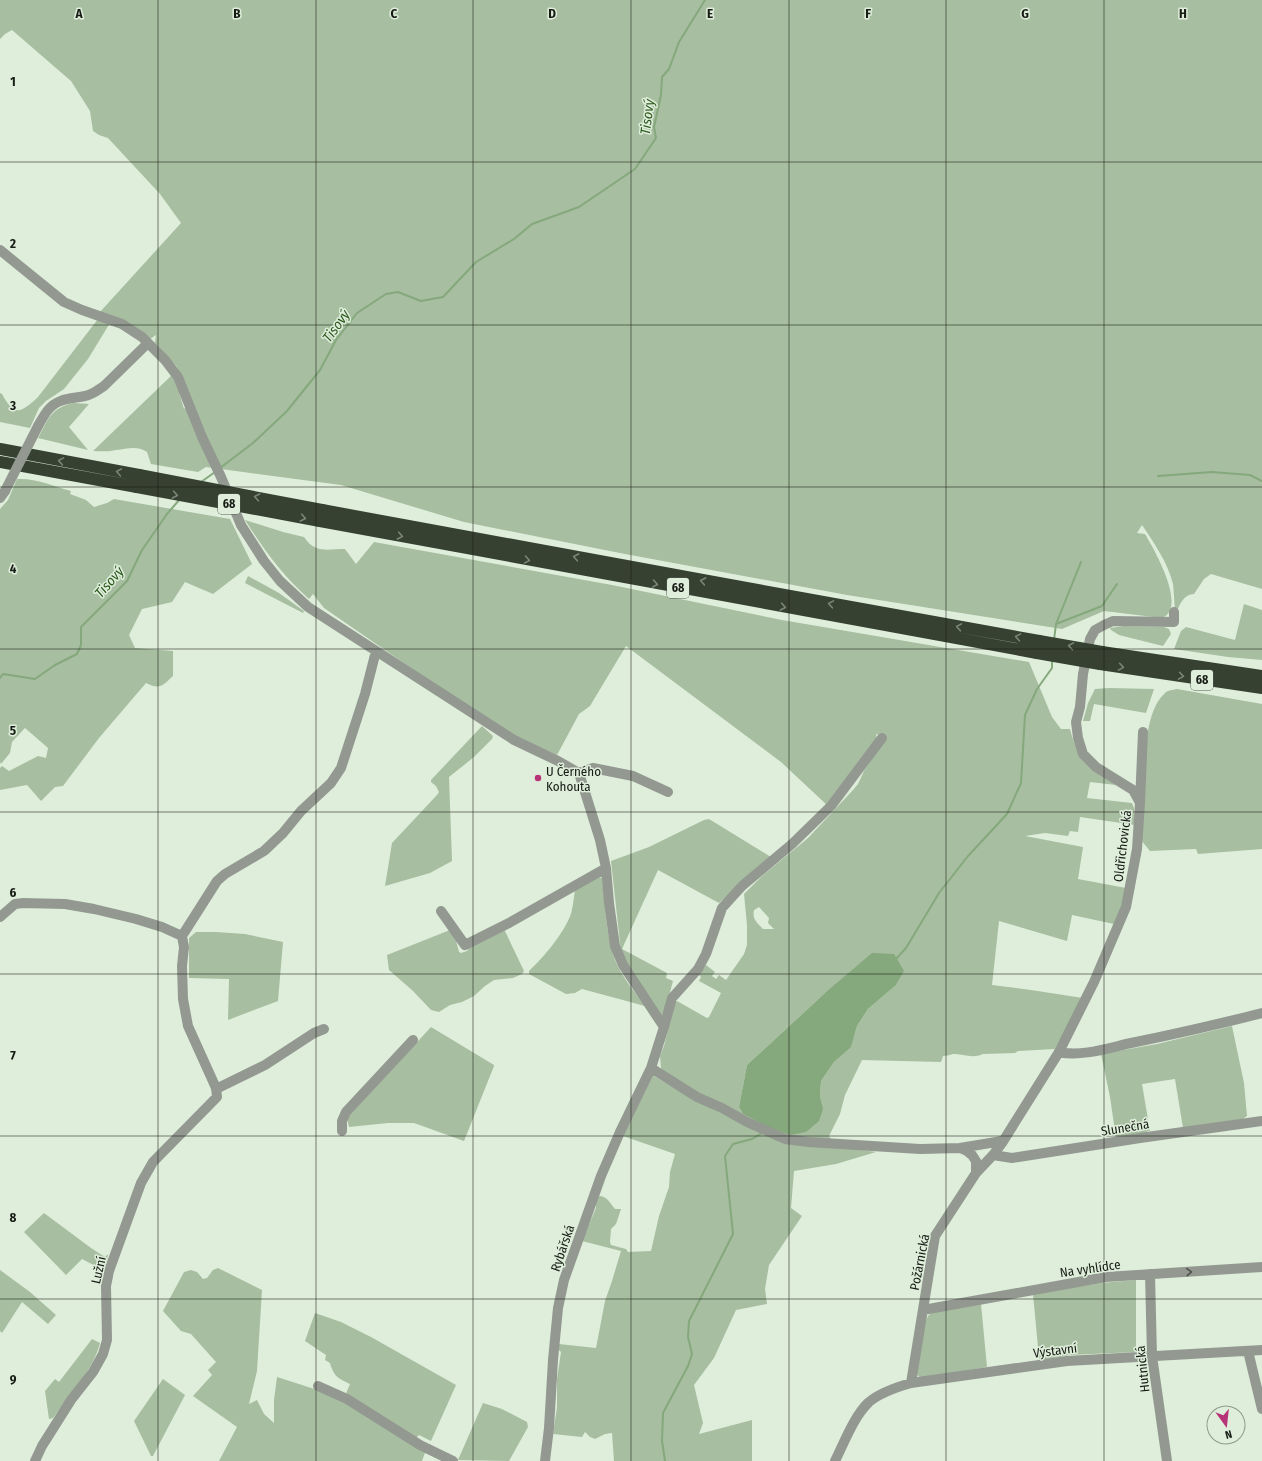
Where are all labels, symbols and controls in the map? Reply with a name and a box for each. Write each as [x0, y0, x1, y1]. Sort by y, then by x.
text: A [74, 6, 83, 21]
text: B [233, 6, 241, 21]
text: C [391, 6, 398, 21]
text: D [548, 6, 556, 21]
text: E [707, 6, 713, 21]
text: F [865, 6, 871, 21]
text: G [1021, 6, 1029, 21]
text: H [1179, 6, 1187, 21]
text: 1 [10, 74, 16, 89]
water label: Tisový [637, 98, 658, 136]
text: 2 [9, 236, 16, 251]
water label: Tisový [319, 306, 354, 346]
text: 3 [9, 398, 16, 413]
one-way arrow [58, 457, 64, 466]
one-way arrow [116, 468, 123, 476]
one-way arrow [172, 490, 179, 498]
road number: 68 [218, 494, 240, 514]
one-way arrow [253, 494, 260, 502]
one-way arrow [300, 514, 306, 522]
one-way arrow [396, 532, 403, 540]
one-way arrow [573, 553, 579, 562]
one-way arrow [524, 555, 530, 564]
text: 4 [10, 561, 17, 576]
water label: Tisový [91, 563, 128, 601]
one-way arrow [700, 577, 707, 585]
road number: 68 [667, 578, 689, 598]
one-way arrow [652, 579, 658, 587]
one-way arrow [828, 600, 834, 609]
one-way arrow [780, 603, 786, 611]
one-way arrow [956, 623, 962, 632]
one-way arrow [1015, 634, 1022, 642]
one-way arrow [1068, 643, 1074, 651]
one-way arrow [1118, 662, 1125, 671]
road number: 68 [1191, 670, 1213, 690]
one-way arrow [1178, 671, 1184, 680]
text: 5 [10, 723, 16, 738]
place label: U Černého Kohouta [546, 764, 601, 794]
marker: U Černého Kohouta [533, 773, 543, 783]
street label: Oldřichovická [1111, 809, 1134, 883]
text: 6 [10, 885, 17, 900]
text: 7 [10, 1048, 16, 1063]
street label: Slunečná [1100, 1116, 1150, 1139]
text: 8 [10, 1210, 17, 1225]
street label: Rybářská [548, 1223, 577, 1273]
street label: Požárnická [907, 1233, 932, 1291]
street label: Lužní [88, 1255, 109, 1285]
street label: Na vyhlídce [1059, 1257, 1121, 1280]
one-way arrow [1186, 1267, 1192, 1276]
street label: Výstavní [1032, 1340, 1078, 1361]
street label: Hutnická [1133, 1345, 1152, 1393]
text: 9 [10, 1372, 17, 1387]
north arrow [1206, 1405, 1246, 1445]
text: N [1224, 1427, 1233, 1441]

